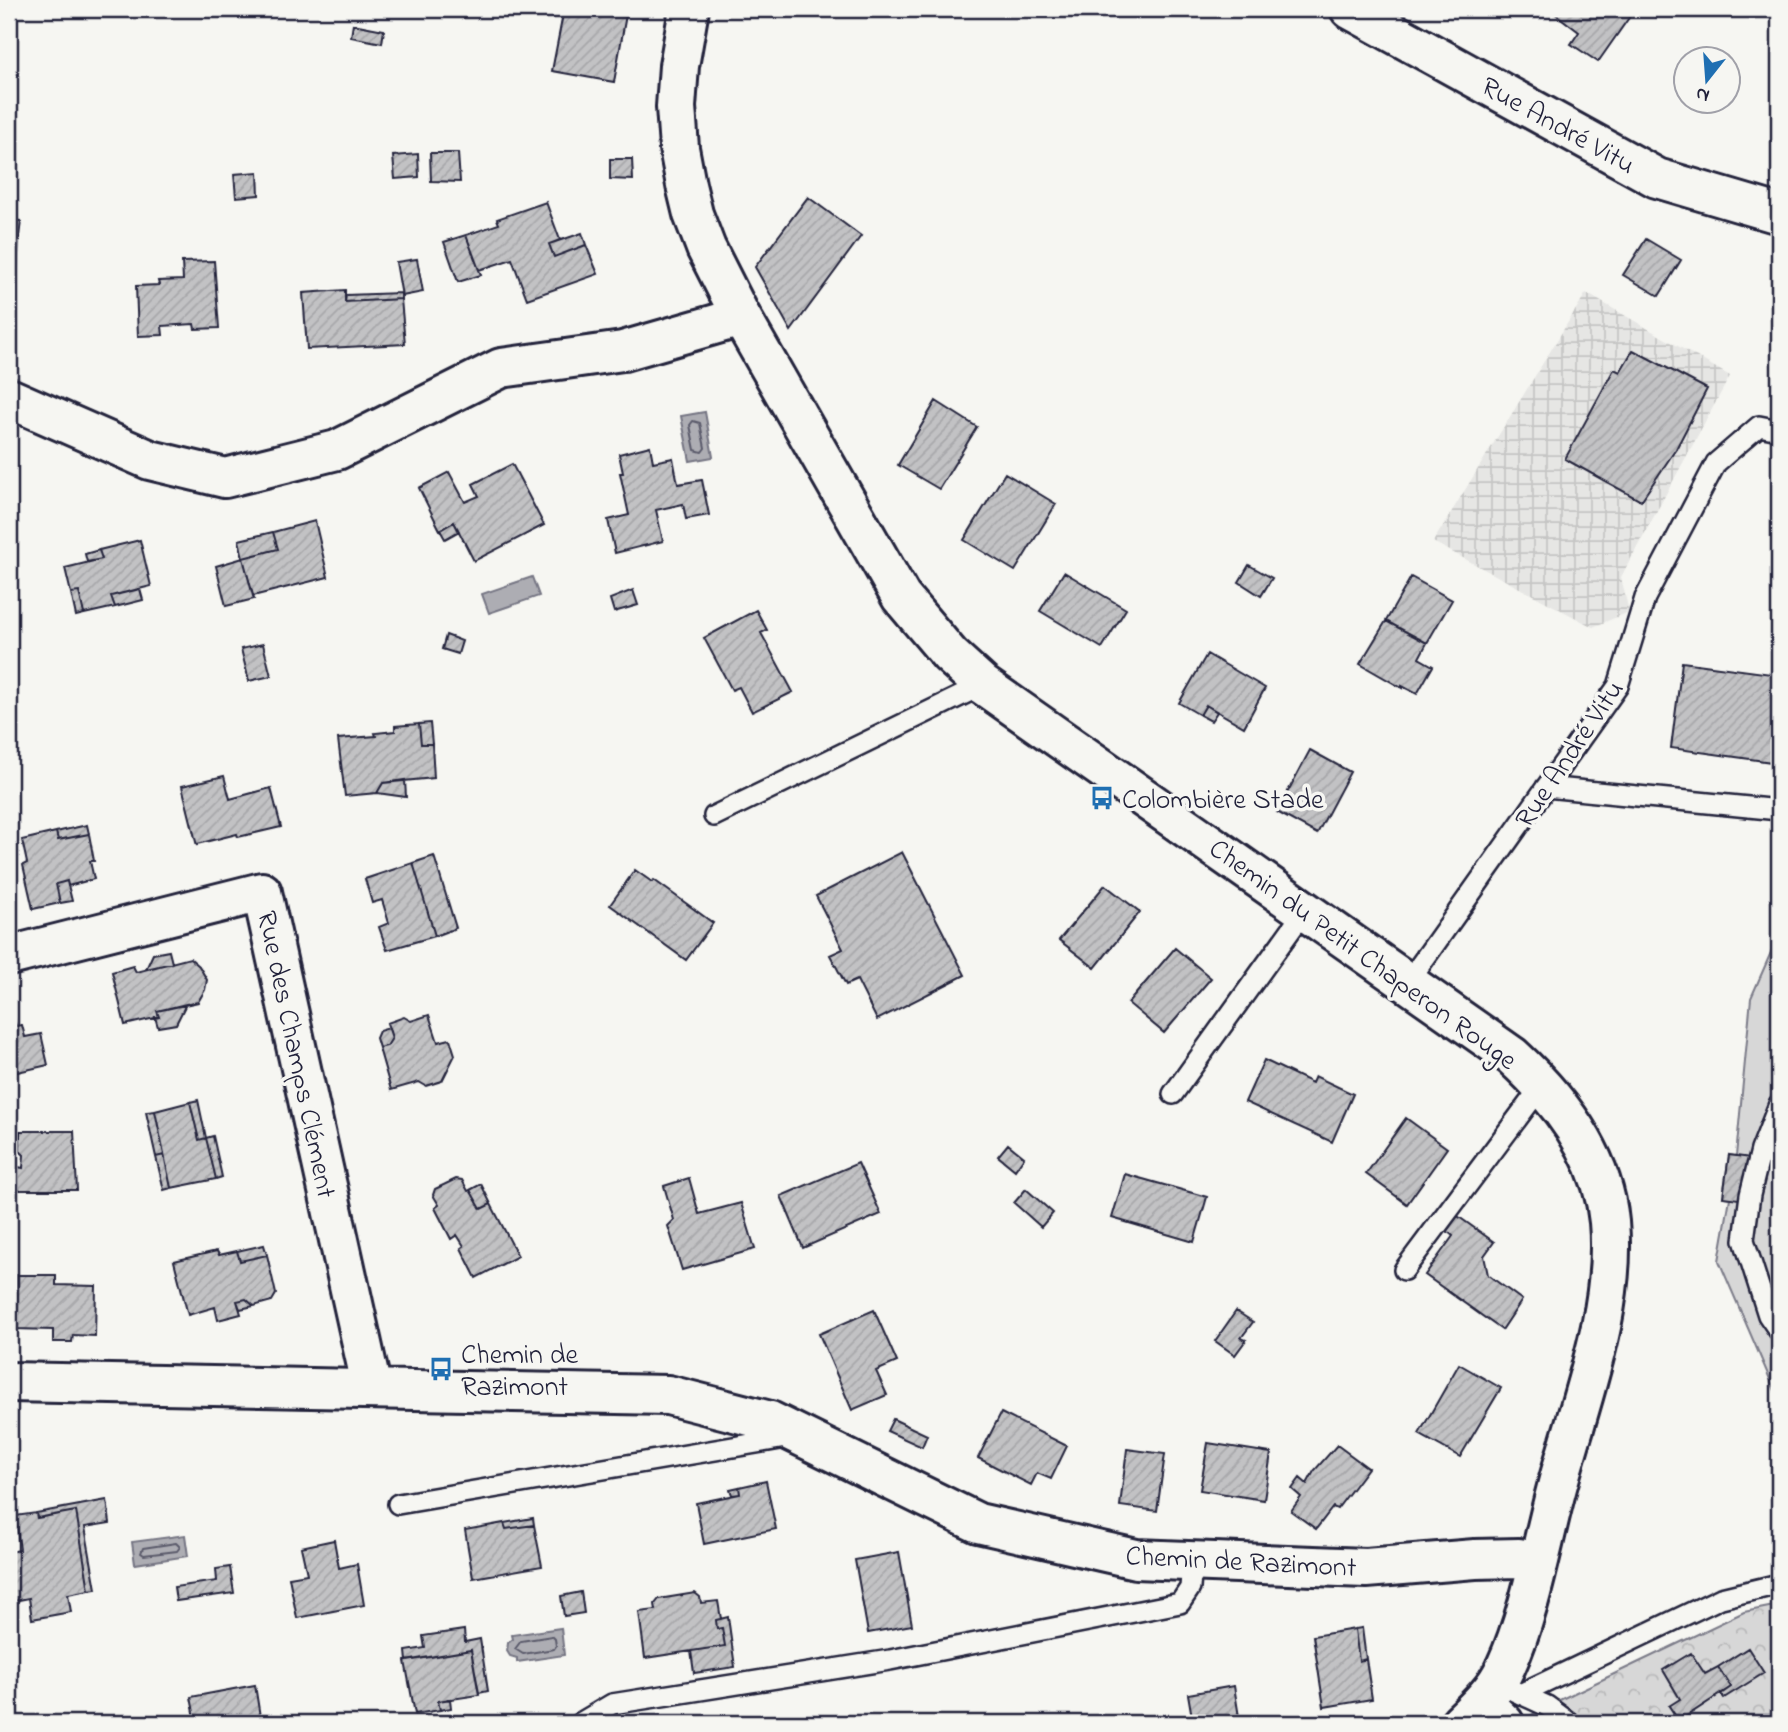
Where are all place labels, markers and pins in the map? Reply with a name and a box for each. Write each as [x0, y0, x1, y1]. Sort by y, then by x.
place label: Colombière Stade [1122, 781, 1324, 822]
bus stop icon: Colombière Stade [1088, 784, 1116, 812]
place label: Chemin de Razimont [461, 1336, 579, 1409]
bus stop icon: Chemin de Razimont [427, 1355, 455, 1383]

